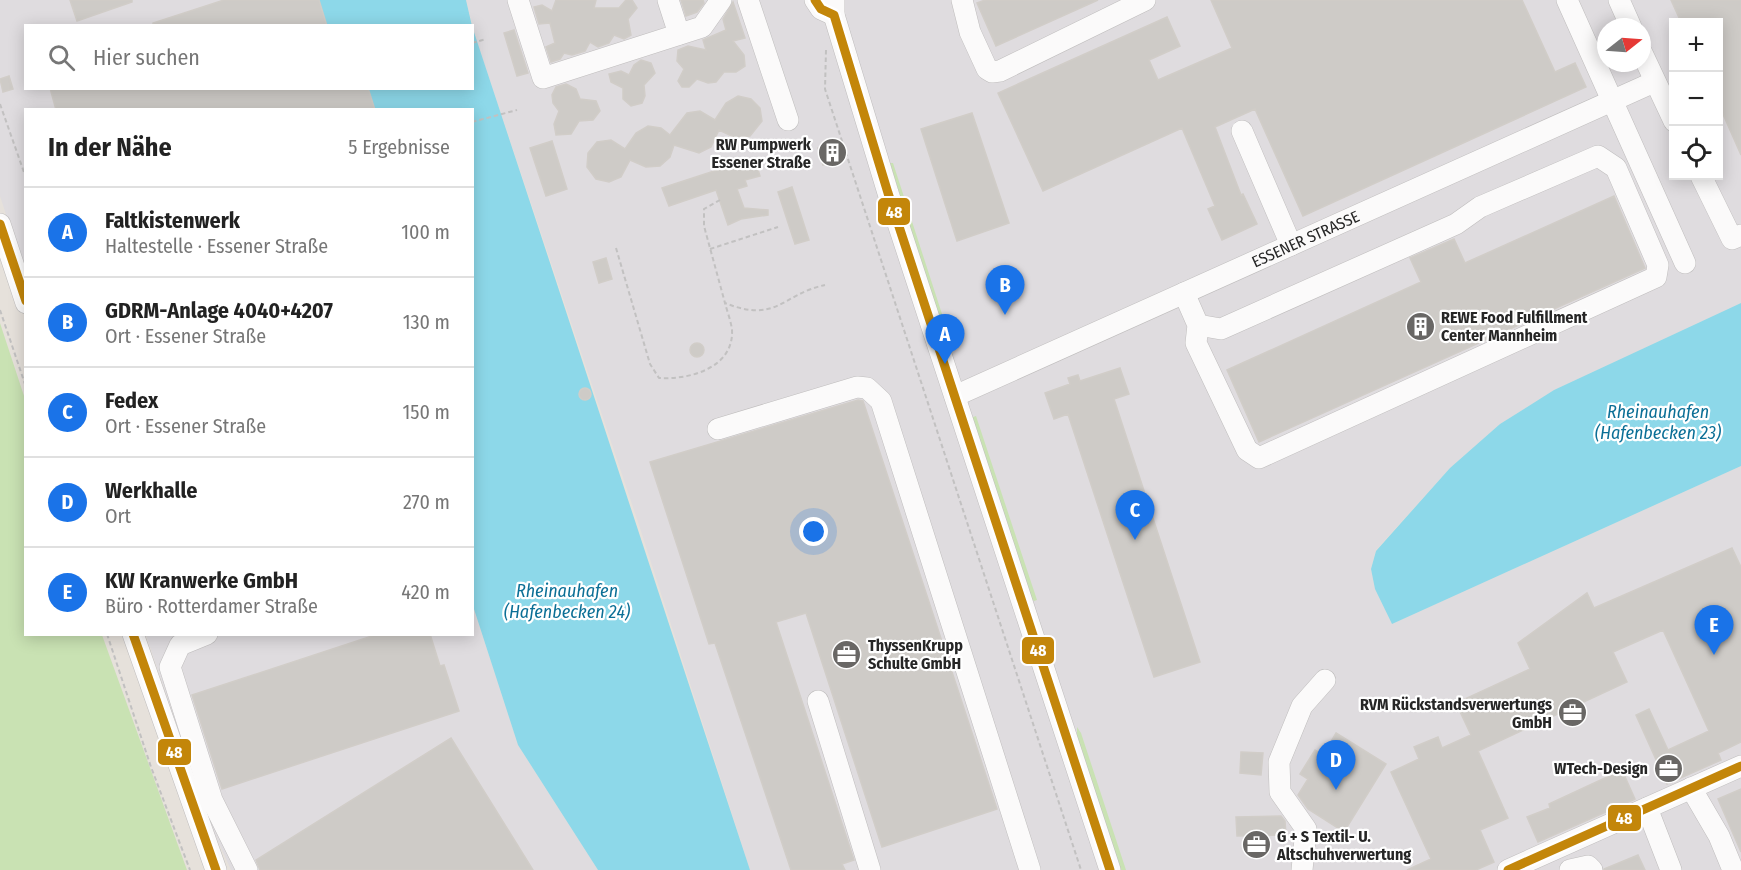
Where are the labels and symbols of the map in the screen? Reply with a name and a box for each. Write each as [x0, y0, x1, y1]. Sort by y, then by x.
north arrow [1597, 18, 1651, 72]
place label: RW Pumpwerk Essener Straße [712, 135, 812, 172]
building icon: RW Pumpwerk Essener Straße [816, 137, 848, 169]
line badge: 48 [877, 197, 911, 226]
text: 48 [886, 203, 903, 222]
street label: ESSENER STRASSE [1249, 207, 1362, 271]
pin: B [986, 266, 1024, 315]
place label: REWE Food Fulfillment Center Mannheim [1441, 308, 1588, 345]
building icon: REWE Food Fulfillment Center Mannheim [1404, 310, 1436, 342]
pin: A [926, 314, 964, 364]
water label: Rheinauhafen (Hafenbecken 23) [1595, 401, 1721, 444]
pin: C [1116, 490, 1154, 540]
your location [799, 517, 828, 546]
water label: Rheinauhafen (Hafenbecken 24) [504, 580, 630, 623]
pin: E [1694, 606, 1734, 655]
place label: ThyssenKrupp Schulte GmbH [868, 636, 963, 673]
line badge: 48 [1021, 636, 1055, 665]
office icon: ThyssenKrupp Schulte GmbH [831, 638, 863, 670]
text: 48 [1030, 641, 1047, 660]
place label: RVM Rückstandsverwertungs GmbH [1360, 695, 1552, 732]
office icon: RVM Rückstandsverwertungs GmbH [1557, 697, 1589, 729]
line badge: 48 [157, 738, 192, 766]
pin: D [1316, 740, 1356, 790]
text: 48 [166, 743, 183, 762]
office icon: WTech-Design [1653, 752, 1685, 784]
place label: WTech-Design [1554, 759, 1648, 778]
line badge: 48 [1607, 804, 1642, 832]
text: 48 [1616, 809, 1633, 828]
place label: G + S Textil- U. Altschuhverwertung [1276, 827, 1411, 864]
office icon: G + S Textil- U. Altschuhverwertung [1240, 829, 1272, 861]

